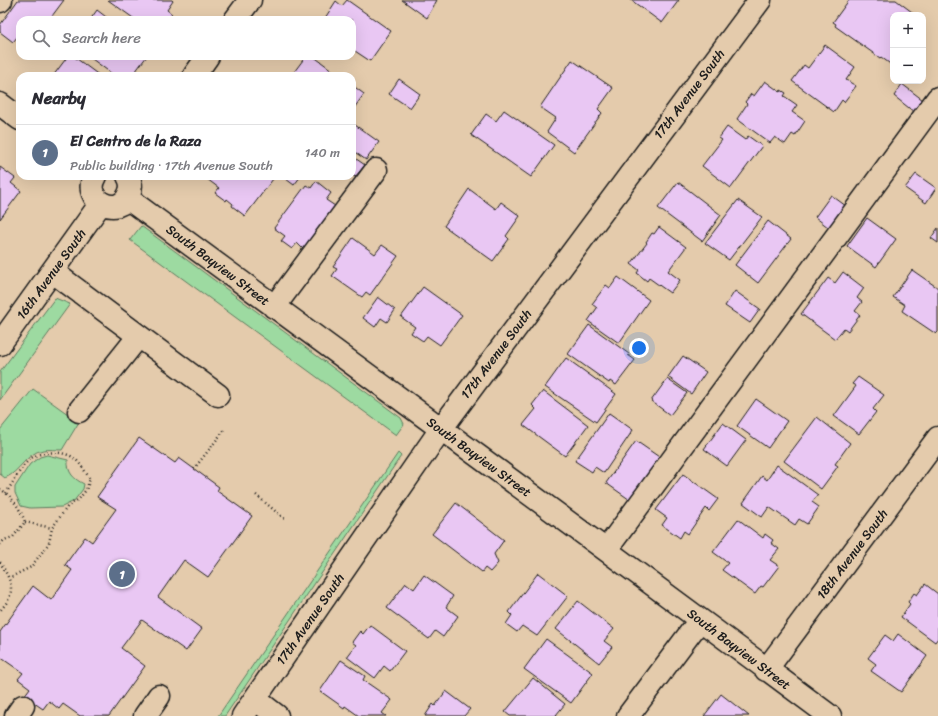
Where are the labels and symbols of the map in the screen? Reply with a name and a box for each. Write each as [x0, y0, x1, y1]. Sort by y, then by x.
street label: 17th Avenue South [647, 44, 731, 144]
street label: South Bayview Street [161, 218, 275, 312]
street label: 16th Avenue South [10, 223, 92, 324]
street label: 17th Avenue South [454, 304, 538, 404]
your location [629, 338, 649, 358]
street label: South Bayview Street [422, 411, 537, 503]
street label: 18th Avenue South [810, 504, 894, 604]
pin: 1 [109, 559, 135, 589]
street label: 17th Avenue South [270, 568, 350, 670]
street label: South Bayview Street [682, 602, 796, 696]

